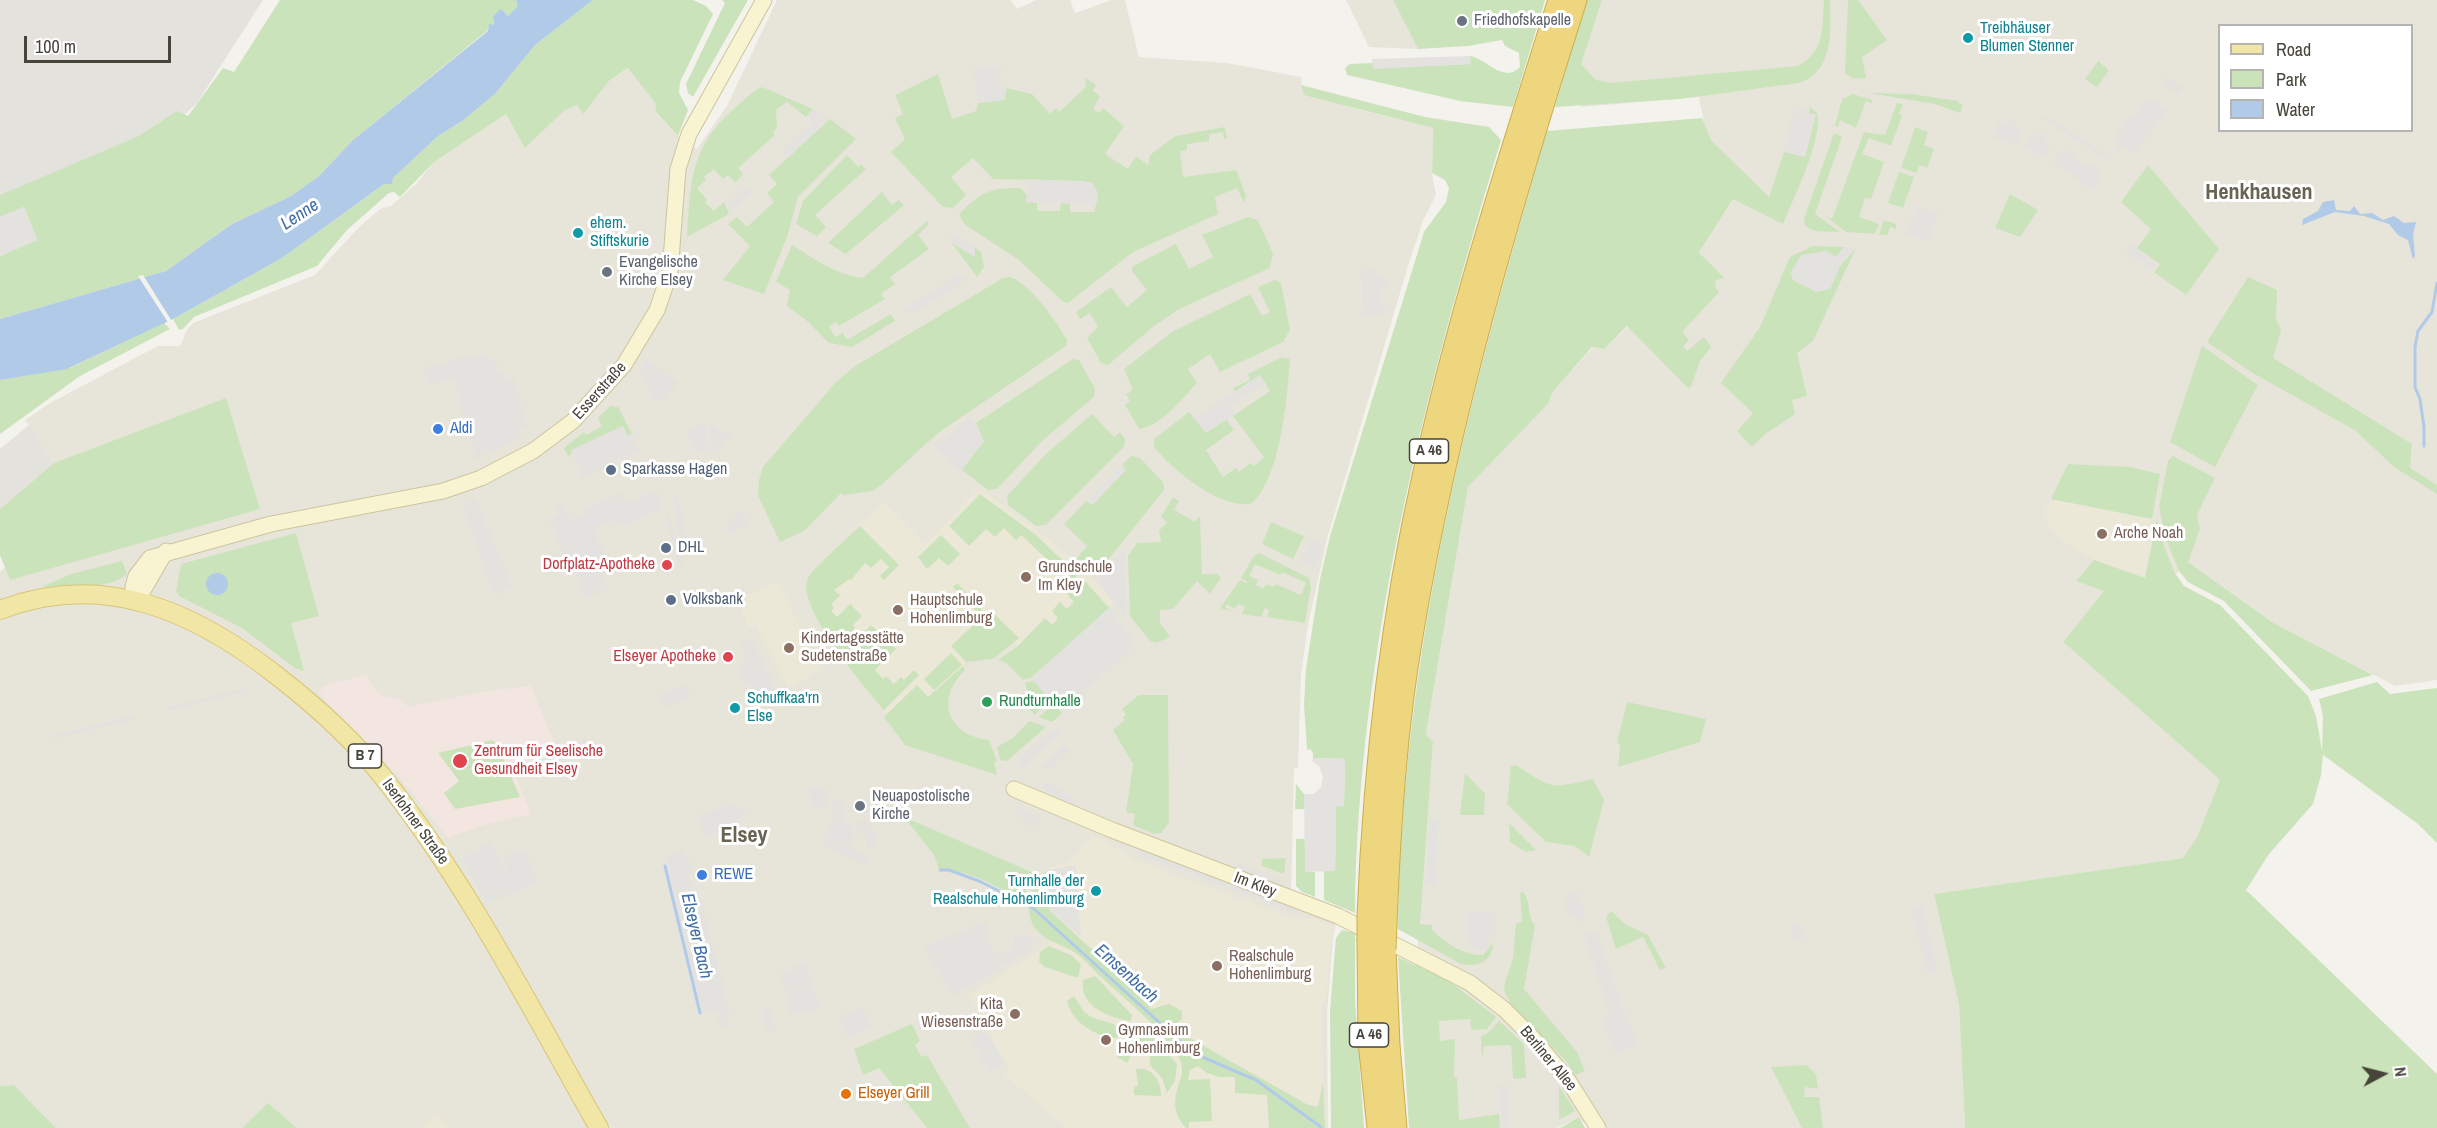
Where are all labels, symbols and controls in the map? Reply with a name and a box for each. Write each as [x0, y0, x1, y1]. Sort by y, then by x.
place label: Friedhofskapelle [1474, 11, 1571, 31]
marker: Friedhofskapelle [1455, 14, 1469, 28]
place label: Treibhäuser Blumen Stenner [1980, 19, 2074, 57]
scale bar [27, 24, 174, 62]
legend [2218, 24, 2413, 132]
marker: Treibhäuser Blumen Stenner [1961, 31, 1975, 45]
text: 100 m [35, 34, 76, 59]
text: Road [2276, 37, 2311, 62]
text: Park [2276, 67, 2306, 92]
text: Water [2276, 97, 2315, 122]
district label: Henkhausen [2205, 180, 2313, 206]
water label: Lenne [277, 195, 323, 235]
place label: ehem. Stiftskurie [590, 214, 649, 252]
marker: ehem. Stiftskurie [571, 226, 585, 240]
place label: Evangelische Kirche Elsey [619, 253, 698, 291]
marker: Evangelische Kirche Elsey [600, 265, 614, 279]
street label: Esserstraße [569, 358, 631, 424]
place label: Aldi [450, 419, 473, 439]
marker: Aldi [431, 422, 445, 436]
road number: A 46 [1410, 439, 1448, 463]
place label: Sparkasse Hagen [623, 460, 727, 480]
marker: Sparkasse Hagen [604, 463, 618, 477]
place label: Arche Noah [2114, 524, 2183, 544]
marker: Arche Noah [2095, 527, 2109, 541]
place label: DHL [678, 538, 704, 558]
marker: DHL [659, 541, 673, 555]
place label: Dorfplatz-Apotheke [543, 555, 655, 575]
marker: Dorfplatz-Apotheke [660, 558, 674, 572]
place label: Grundschule Im Kley [1038, 558, 1112, 596]
marker: Grundschule Im Kley [1019, 570, 1033, 584]
place label: Volksbank [683, 590, 743, 610]
place label: Hauptschule Hohenlimburg [910, 591, 992, 629]
marker: Volksbank [664, 593, 678, 607]
marker: Hauptschule Hohenlimburg [891, 603, 905, 617]
place label: Kindertagesstätte Sudetenstraße [801, 629, 904, 667]
marker: Kindertagesstätte Sudetenstraße [782, 641, 796, 655]
place label: Elseyer Apotheke [613, 647, 716, 667]
marker: Elseyer Apotheke [721, 650, 735, 664]
place label: Schuffkaa'rn Else [747, 689, 819, 727]
place label: Rundturnhalle [999, 692, 1081, 712]
marker: Rundturnhalle [980, 695, 994, 709]
marker: Schuffkaa'rn Else [728, 701, 742, 715]
place label: Zentrum für Seelische Gesundheit Elsey [474, 742, 603, 780]
road number: B 7 [348, 744, 382, 768]
marker: Zentrum für Seelische Gesundheit Elsey [451, 752, 469, 770]
street label: Iserlohner Straße [377, 775, 453, 869]
place label: Neuapostolische Kirche [872, 787, 970, 825]
marker: Neuapostolische Kirche [853, 799, 867, 813]
district label: Elsey [720, 823, 768, 849]
place label: REWE [714, 865, 753, 885]
marker: REWE [695, 868, 709, 882]
street label: Im Kley [1231, 868, 1279, 902]
place label: Turnhalle der Realschule Hohenlimburg [933, 872, 1084, 910]
marker: Turnhalle der Realschule Hohenlimburg [1089, 884, 1103, 898]
water label: Elseyer Bach [676, 891, 716, 981]
water label: Emsenbach [1090, 940, 1162, 1008]
place label: Realschule Hohenlimburg [1229, 947, 1311, 985]
marker: Realschule Hohenlimburg [1210, 959, 1224, 973]
place label: Kita Wiesenstraße [921, 995, 1003, 1033]
marker: Kita Wiesenstraße [1008, 1007, 1022, 1021]
place label: Gymnasium Hohenlimburg [1118, 1021, 1200, 1059]
road number: A 46 [1350, 1023, 1388, 1047]
street label: Berliner Allee [1515, 1023, 1581, 1095]
marker: Gymnasium Hohenlimburg [1099, 1033, 1113, 1047]
north arrow [2353, 1044, 2413, 1104]
text: N [2389, 1066, 2412, 1078]
place label: Elseyer Grill [858, 1084, 929, 1104]
marker: Elseyer Grill [839, 1087, 853, 1101]

